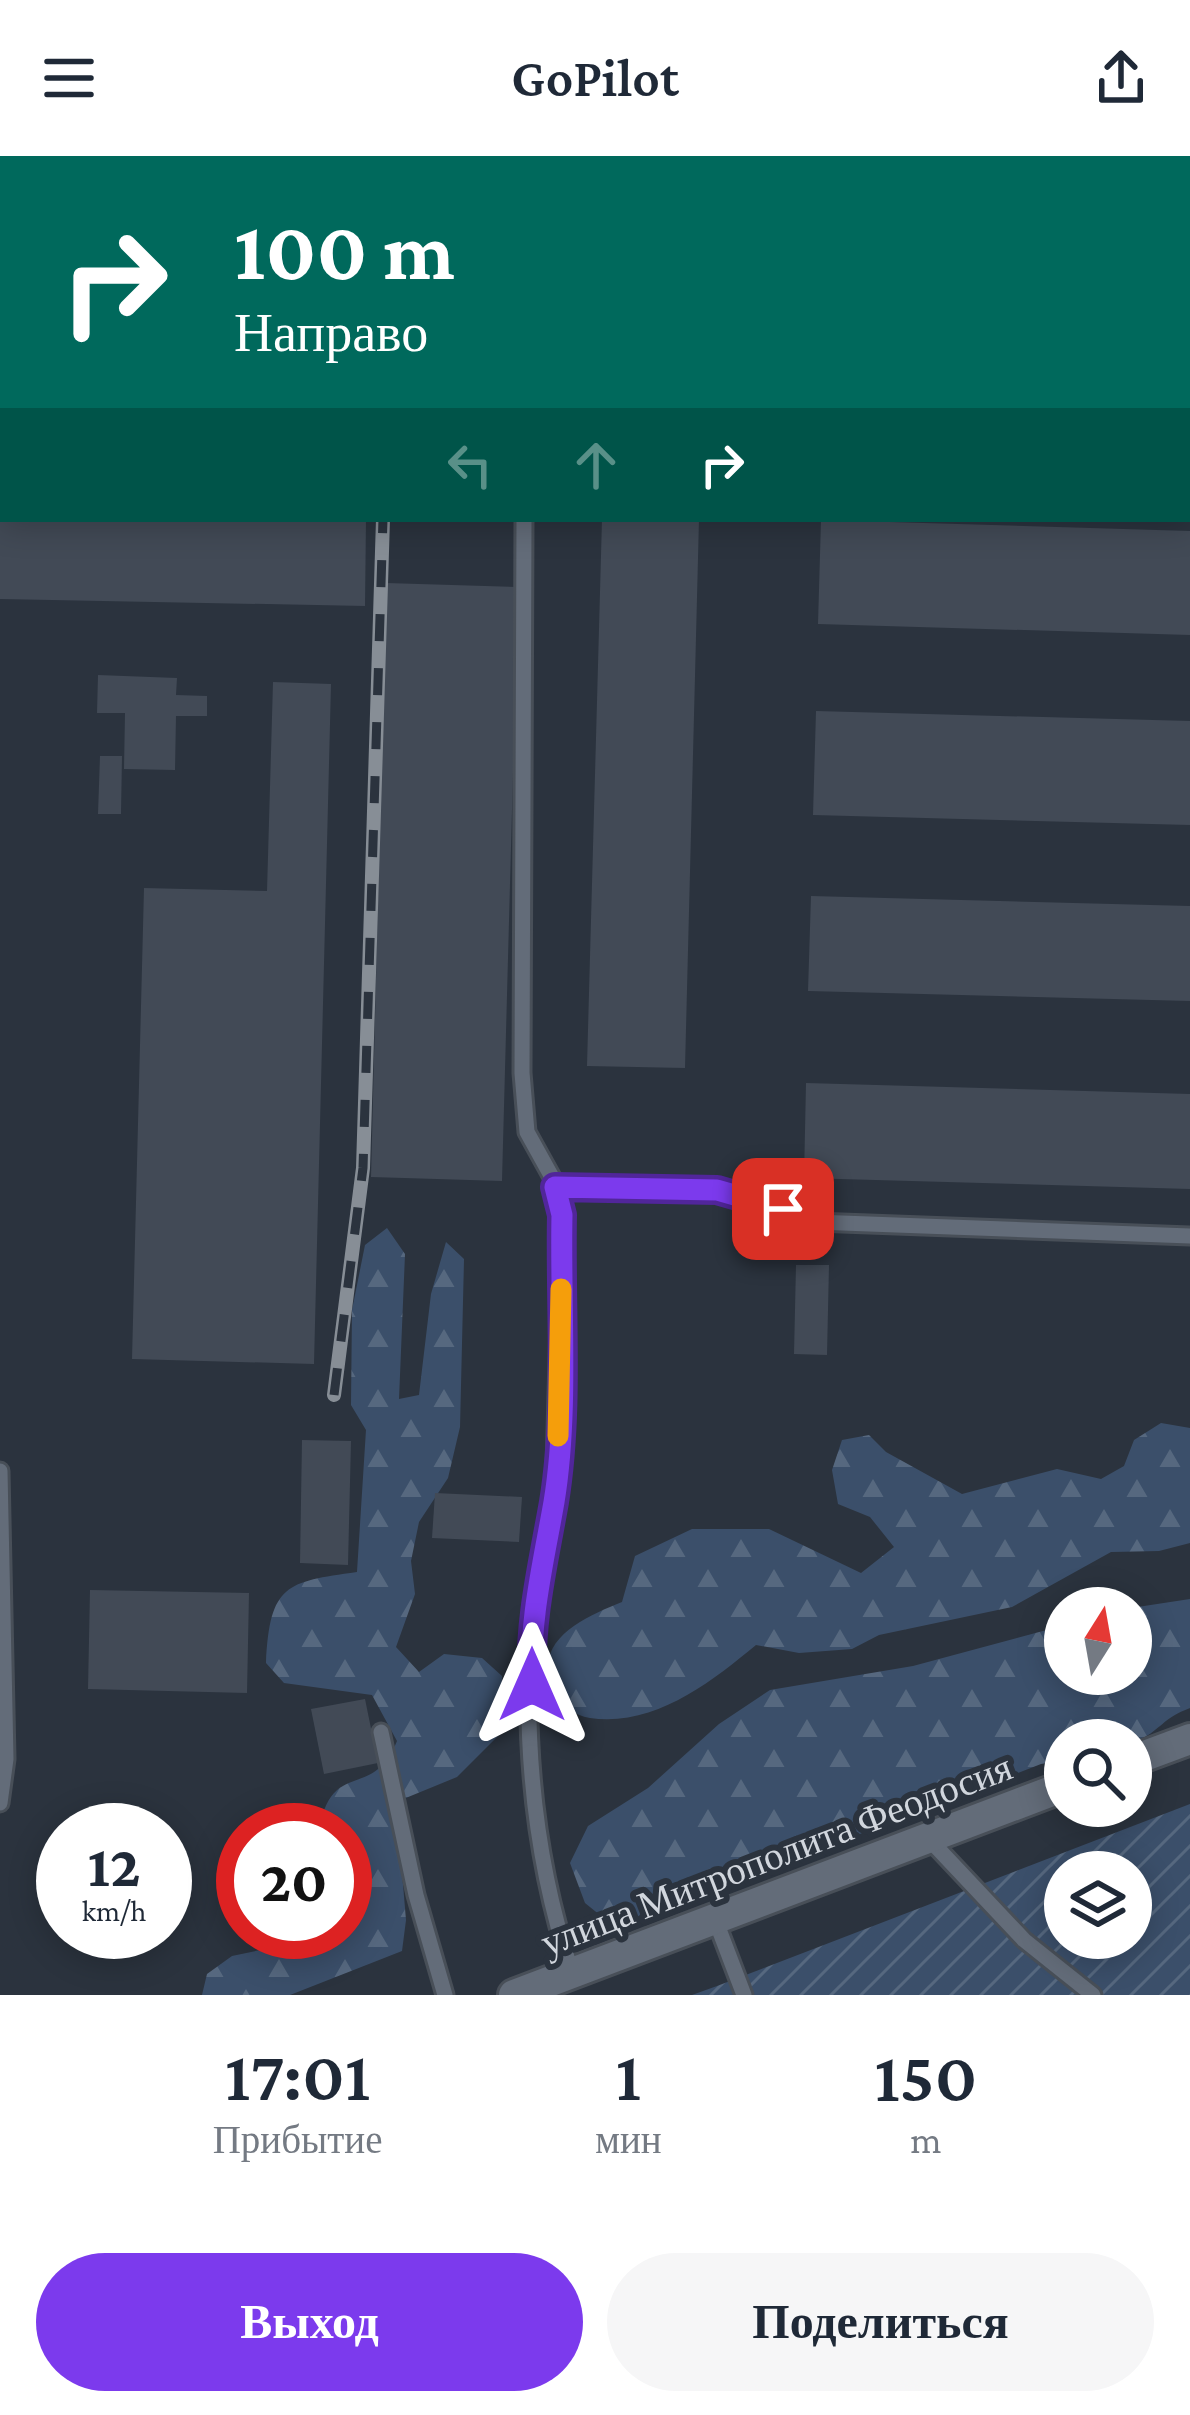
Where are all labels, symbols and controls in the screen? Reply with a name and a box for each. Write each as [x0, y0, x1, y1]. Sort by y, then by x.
icon: menu [36, 45, 102, 111]
icon: share [1088, 45, 1154, 111]
text: GoPilot [511, 48, 679, 108]
icon: right [36, 204, 192, 360]
text: 100 m [234, 204, 455, 297]
text: Направо [234, 303, 428, 363]
icon: left [437, 432, 503, 498]
icon: ahead [563, 432, 629, 498]
icon: right [689, 432, 755, 498]
pin [732, 1158, 834, 1260]
icon: arrive [750, 1176, 816, 1242]
north arrow [1044, 1587, 1152, 1695]
map controls [1044, 1587, 1152, 1959]
position arrow [469, 1622, 595, 1748]
button: search [1044, 1719, 1152, 1827]
street label: улица Митрополита Феодосия [535, 1745, 1018, 1965]
speed limit sign: 20 [216, 1803, 372, 1959]
text: 12 [87, 1832, 141, 1899]
button: layers [1044, 1851, 1152, 1959]
text: km/h [82, 1894, 146, 1927]
text: 17:01 [225, 2035, 370, 2115]
text: 1 [616, 2035, 641, 2115]
text: 150 [874, 2036, 977, 2116]
text: Прибытие [213, 2118, 383, 2161]
text: мин [595, 2118, 662, 2161]
text: m [910, 2118, 941, 2161]
button: Выход [36, 2253, 583, 2391]
button: Поделиться [607, 2253, 1154, 2391]

